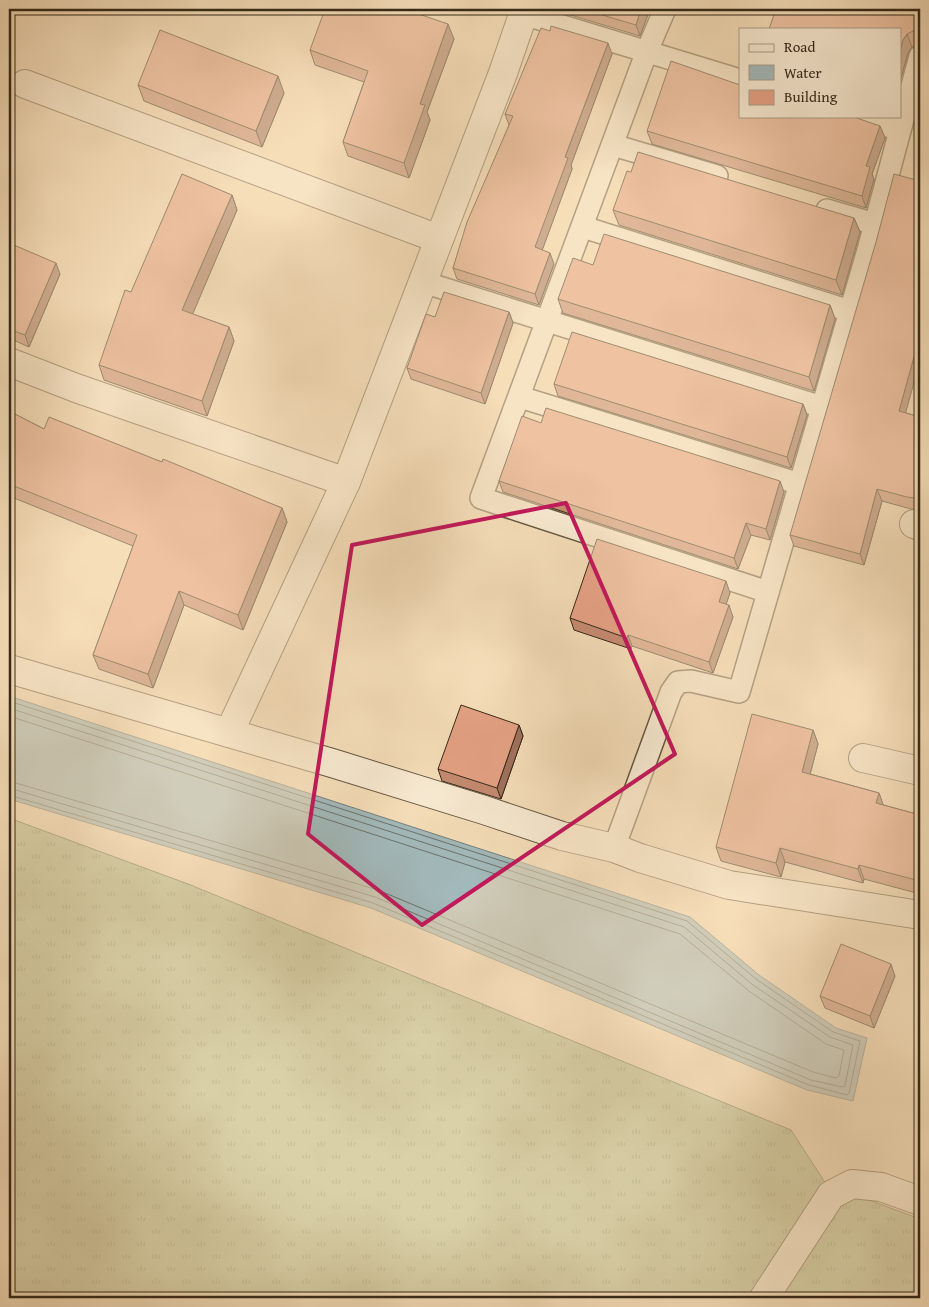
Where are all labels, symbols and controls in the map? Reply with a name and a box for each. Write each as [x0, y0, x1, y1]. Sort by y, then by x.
legend [739, 28, 902, 118]
text: Road [784, 36, 815, 57]
text: Water [784, 62, 822, 83]
text: Building [784, 86, 838, 107]

